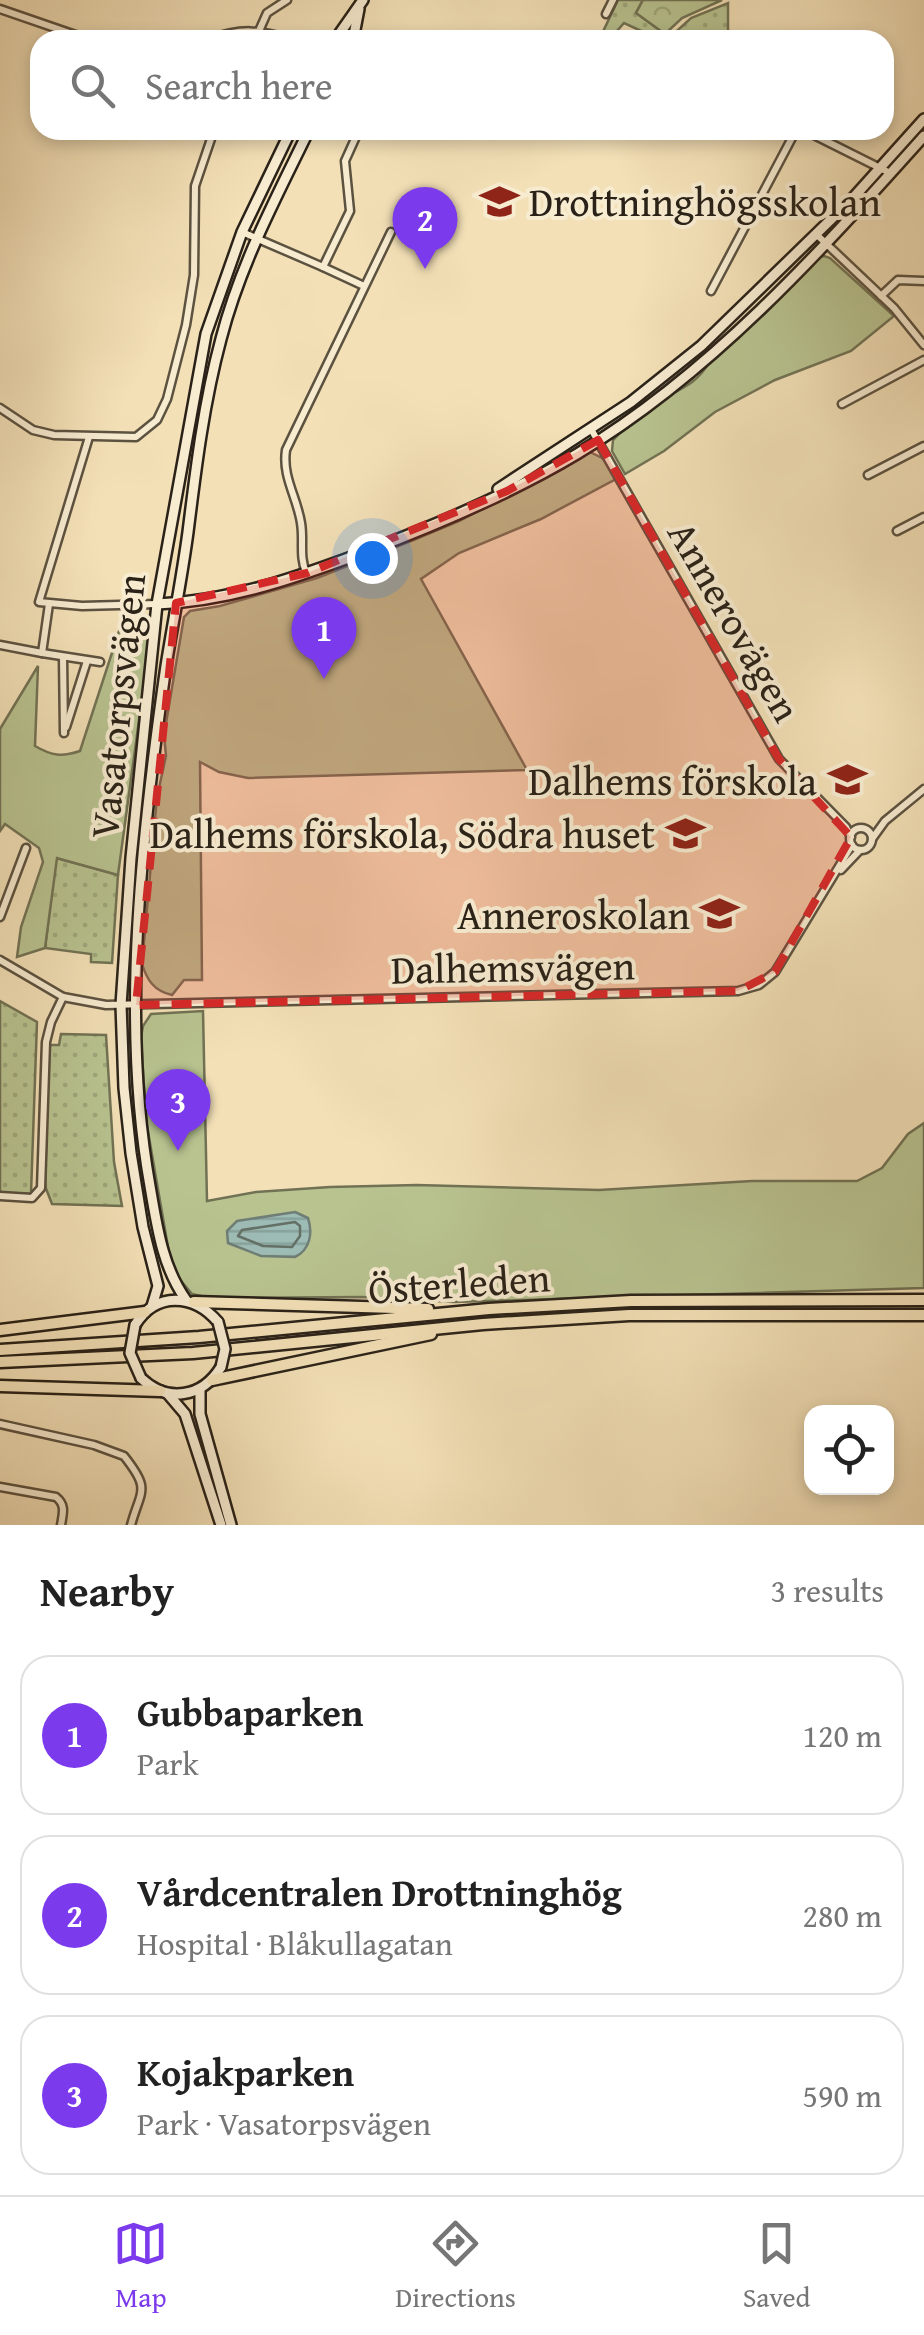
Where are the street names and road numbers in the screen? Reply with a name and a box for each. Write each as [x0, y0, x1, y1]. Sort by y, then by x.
street label: Annerovägen [654, 510, 816, 732]
street label: Vasatorpsvägen [74, 571, 160, 841]
street label: Dalhemsvägen [390, 935, 636, 999]
street label: Österleden [366, 1247, 552, 1319]

